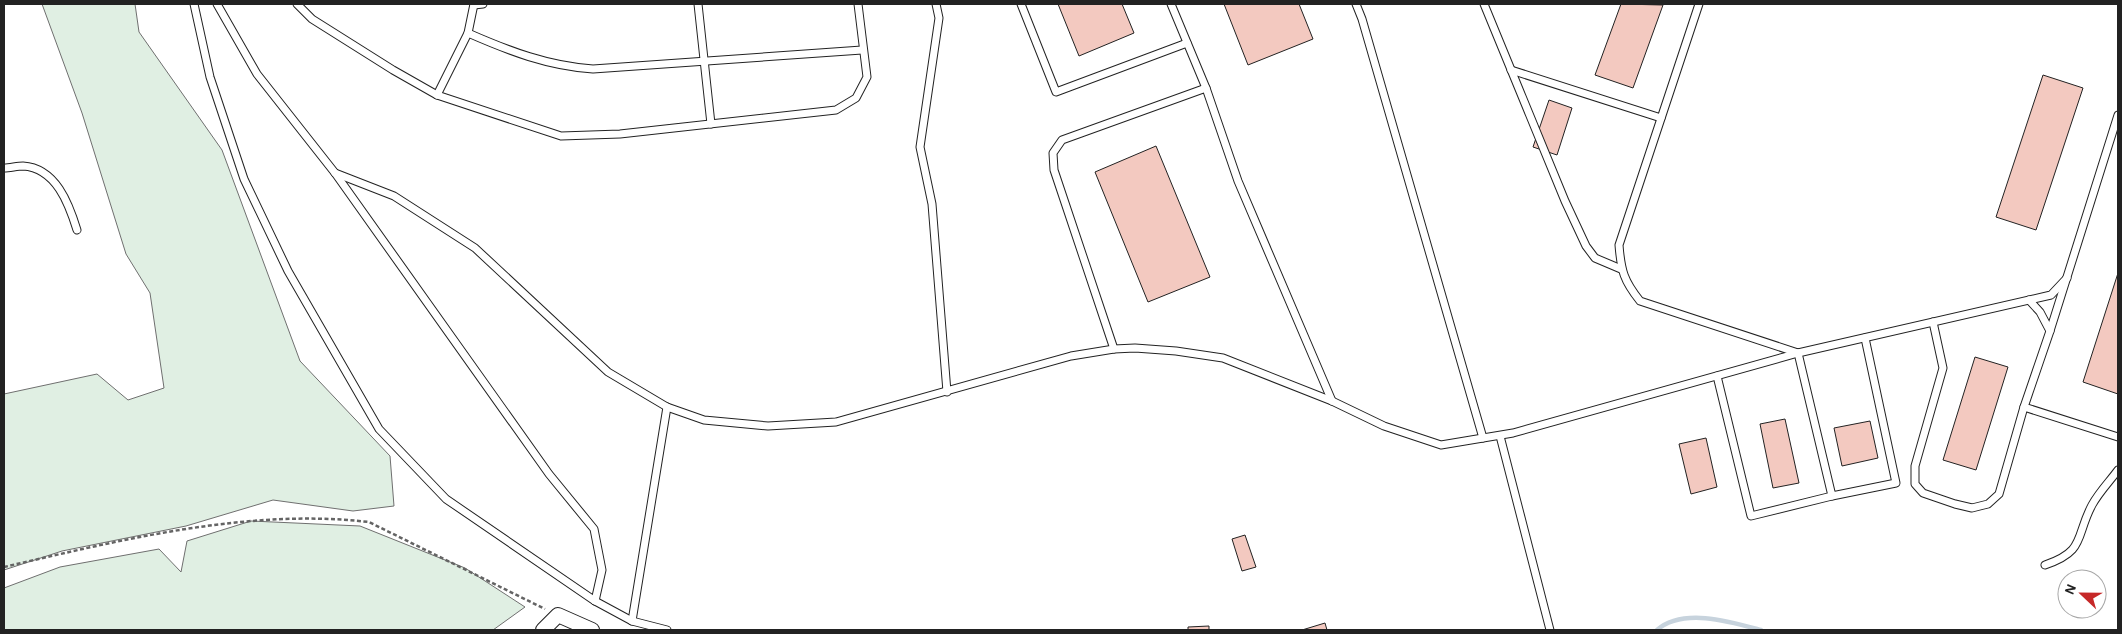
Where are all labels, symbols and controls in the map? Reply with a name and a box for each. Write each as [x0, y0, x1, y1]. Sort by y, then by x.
north arrow [2057, 569, 2107, 619]
text: N [2063, 582, 2079, 597]

